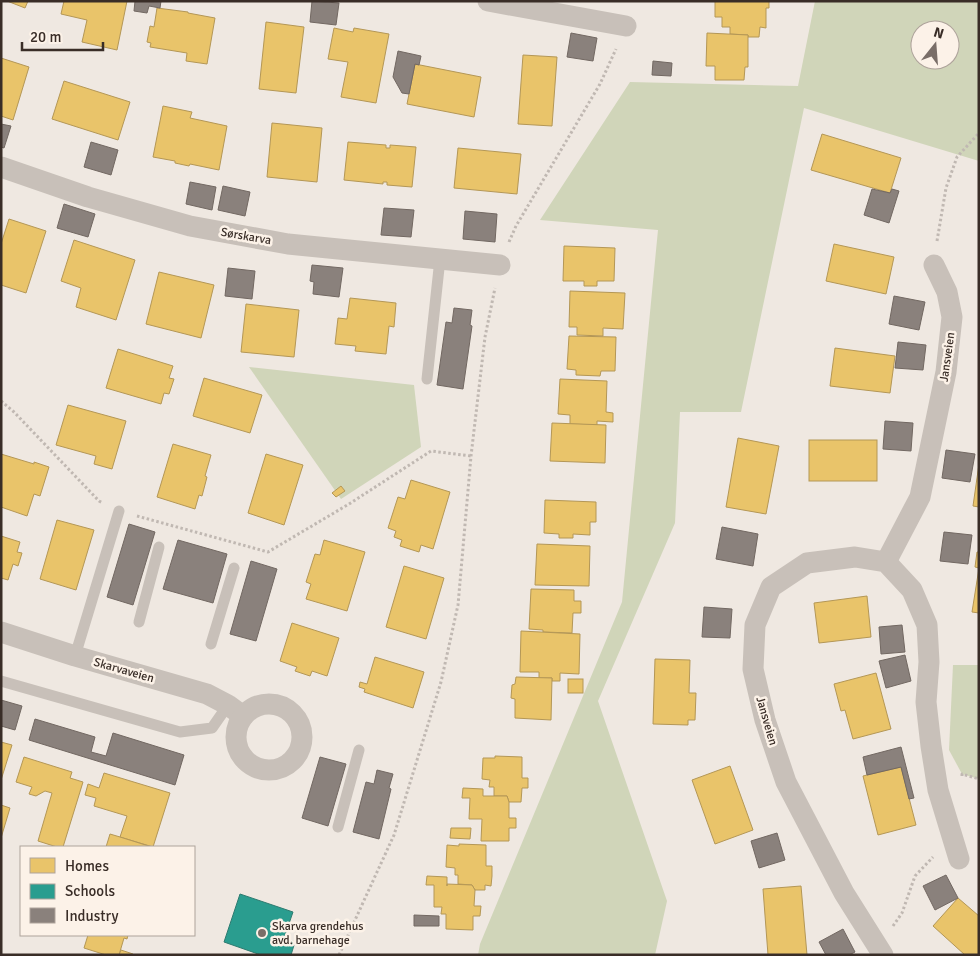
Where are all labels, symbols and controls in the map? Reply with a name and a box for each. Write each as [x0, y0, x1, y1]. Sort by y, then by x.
scale bar [22, 20, 104, 52]
north arrow [910, 20, 960, 70]
text: N [932, 23, 946, 43]
text: 20 m [30, 28, 61, 46]
street label: Sørskarva [219, 225, 272, 248]
street label: Jansveien [937, 331, 958, 383]
street label: Skarvaveien [92, 655, 156, 686]
street label: Jansveien [752, 695, 781, 747]
legend [20, 846, 195, 936]
text: Homes [65, 857, 109, 875]
text: Schools [65, 882, 116, 900]
text: Industry [65, 907, 118, 925]
place label: Skarva grendehus avd. barnehage [272, 919, 364, 948]
marker: Skarva grendehus avd. barnehage [256, 927, 268, 939]

